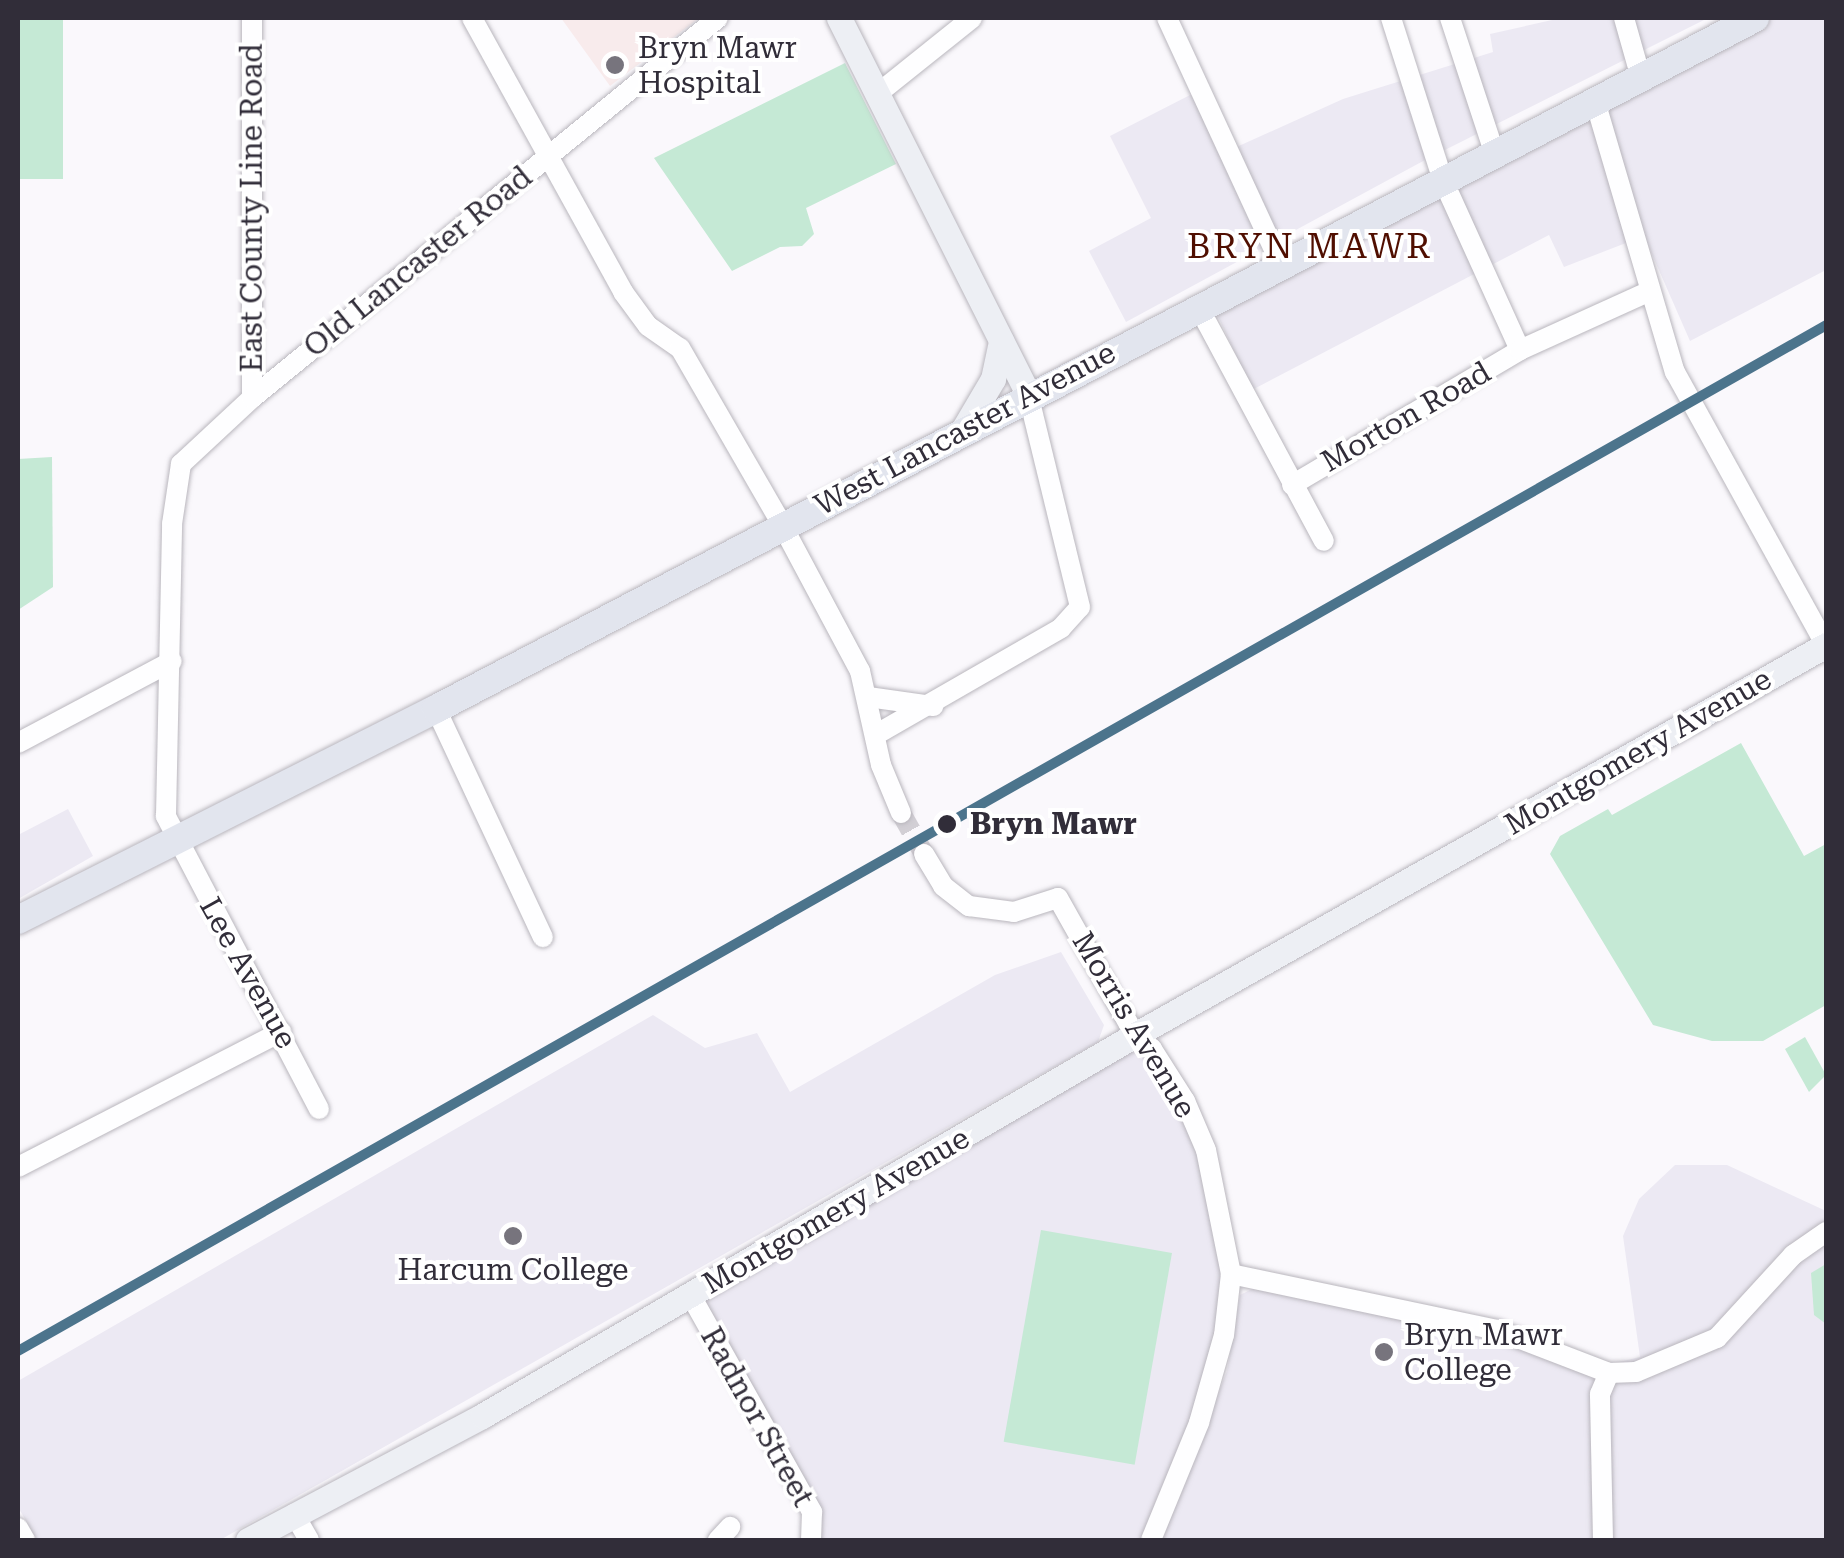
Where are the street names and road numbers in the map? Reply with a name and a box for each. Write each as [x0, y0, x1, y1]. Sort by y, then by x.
street label: East County Line Road [234, 44, 270, 372]
street label: Old Lancaster Road [297, 159, 539, 365]
street label: West Lancaster Avenue [809, 334, 1121, 524]
street label: Morton Road [1315, 354, 1497, 480]
street label: Montgomery Avenue [1498, 661, 1778, 843]
street label: Lee Avenue [192, 891, 304, 1055]
street label: Morris Avenue [1064, 926, 1204, 1124]
street label: Montgomery Avenue [696, 1120, 976, 1302]
street label: Radnor Street [693, 1321, 821, 1513]

